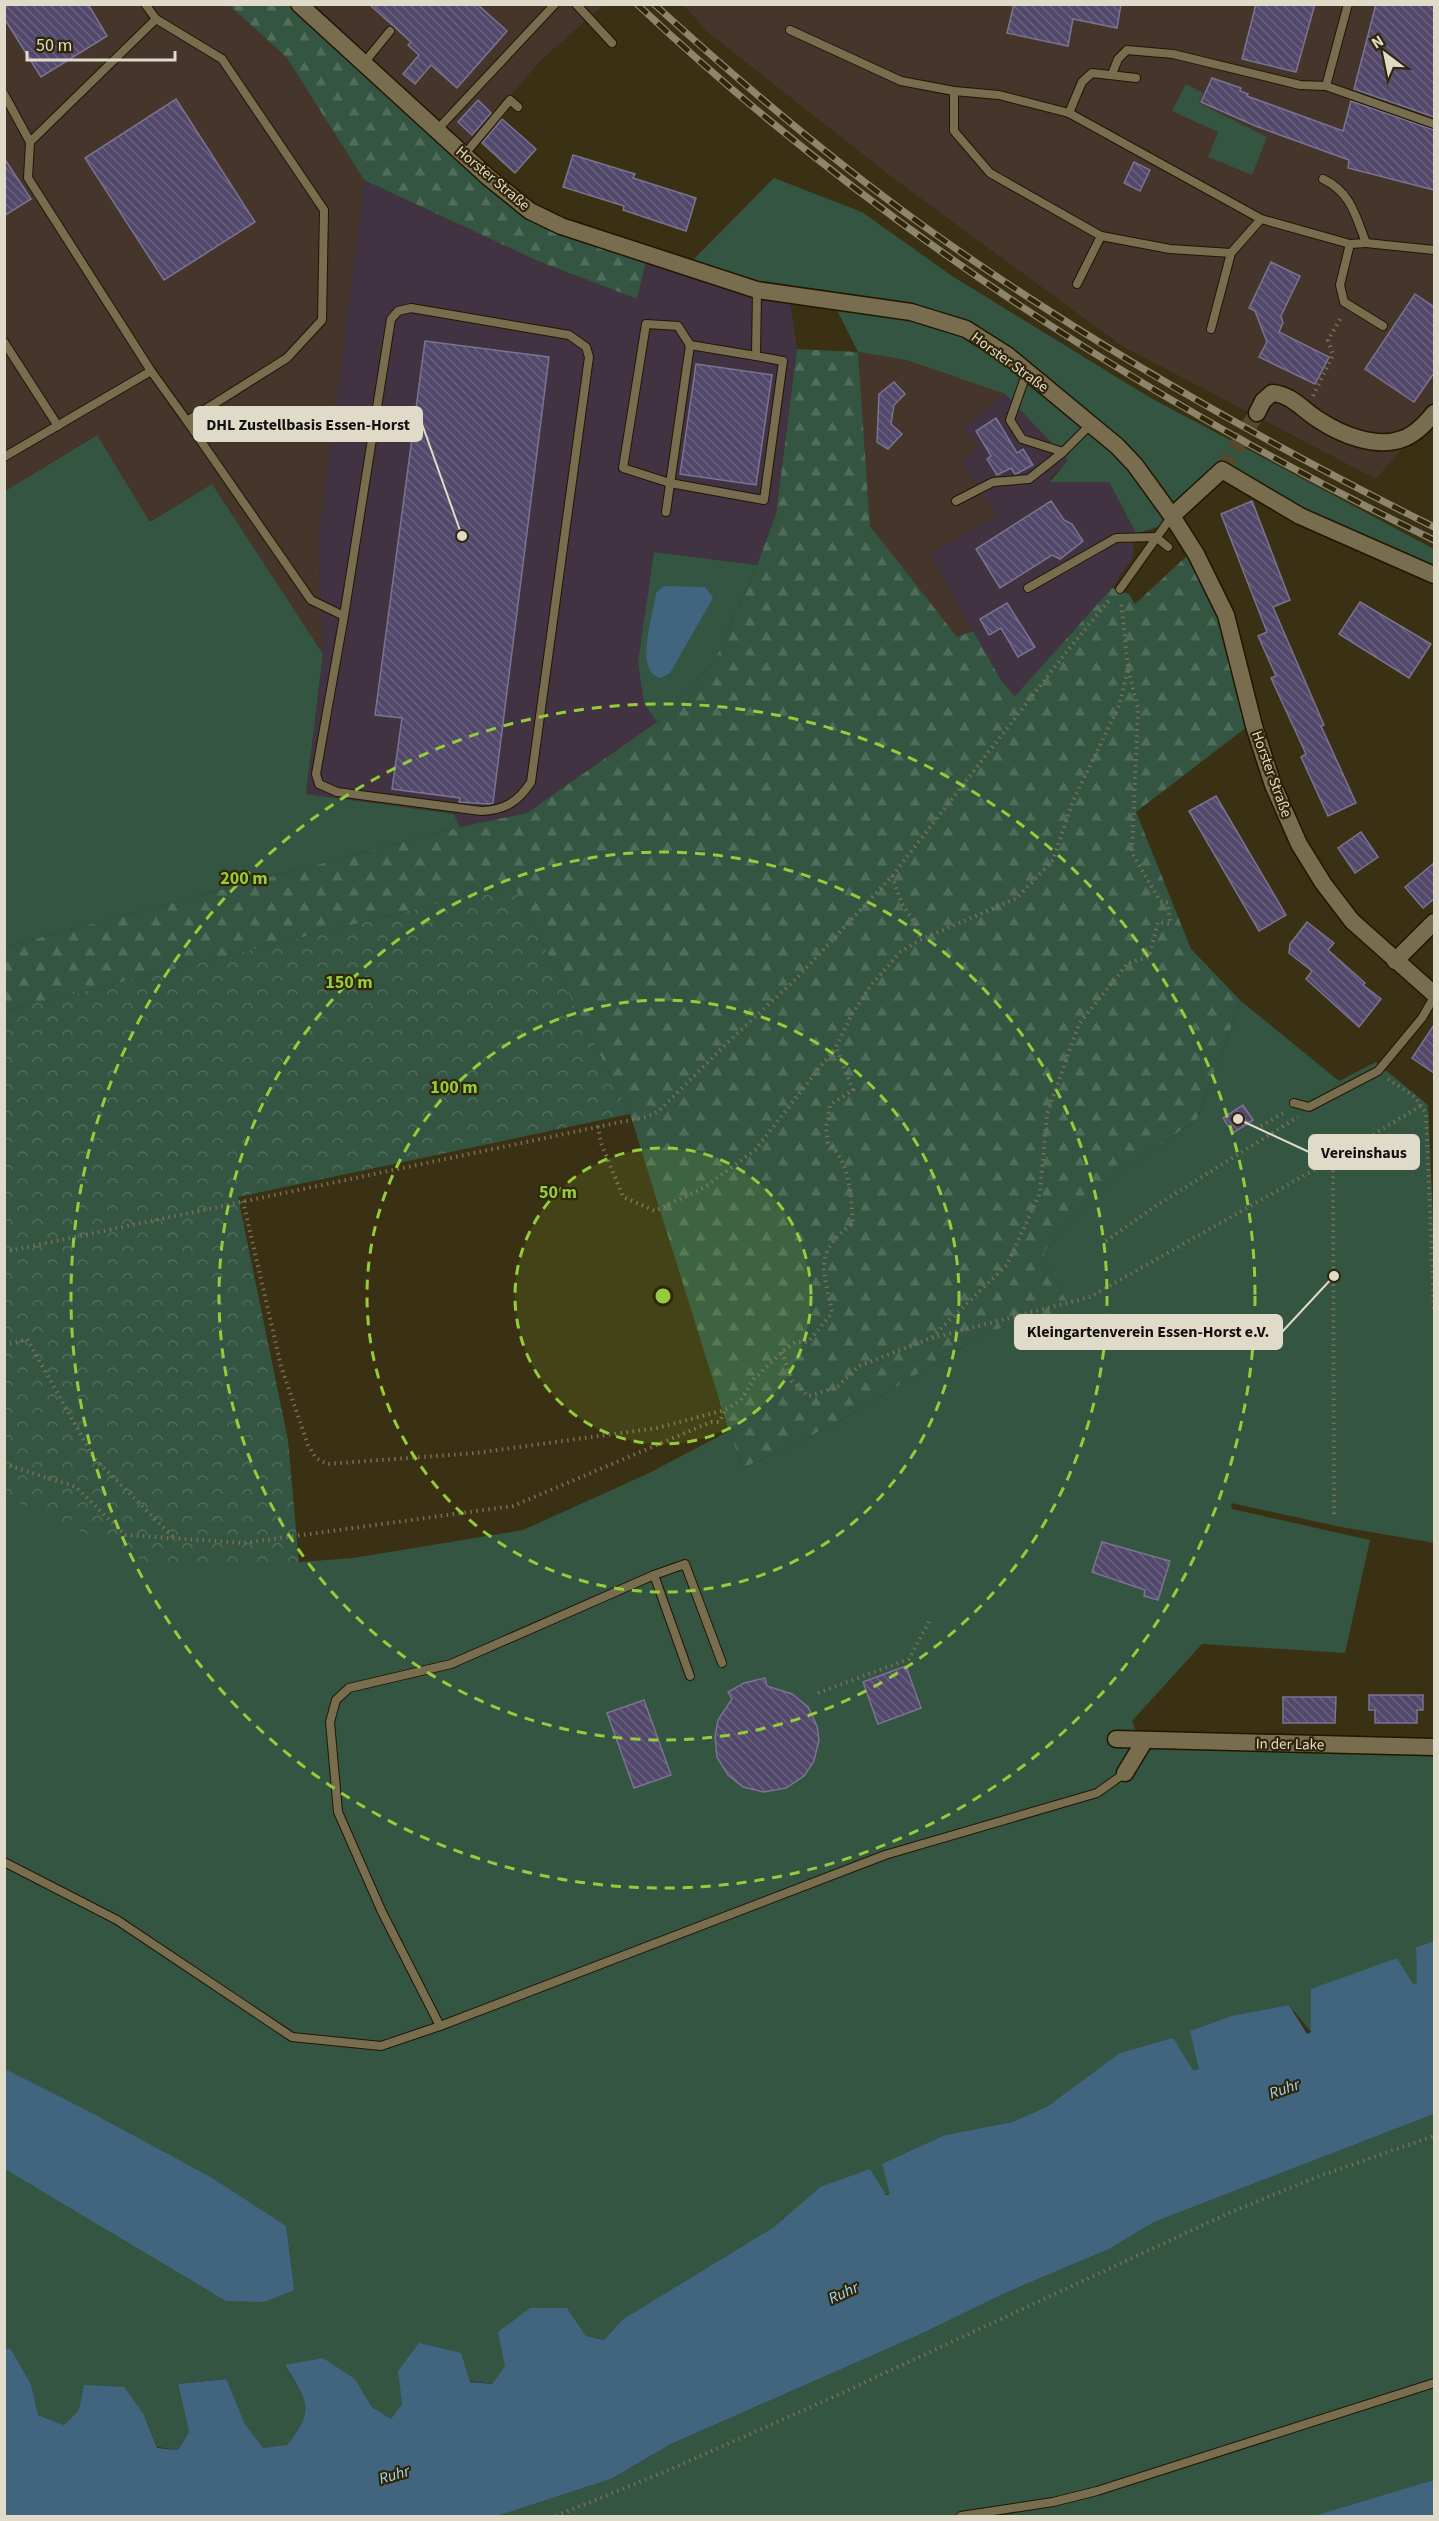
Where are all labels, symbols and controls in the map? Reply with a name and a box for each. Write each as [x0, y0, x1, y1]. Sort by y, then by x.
scale bar [27, 24, 176, 62]
north arrow [1355, 24, 1415, 84]
text: N [1367, 30, 1388, 54]
text: 50 m [36, 33, 72, 58]
street label: Horster Straße [451, 141, 534, 216]
street label: Horster Straße [967, 327, 1053, 398]
callout: DHL Zustellbasis Essen-Horst [194, 407, 422, 441]
text: DHL Zustellbasis Essen-Horst [206, 414, 410, 436]
street label: Horster Straße [1246, 728, 1297, 820]
text: 200 m [220, 866, 268, 891]
text: 150 m [325, 970, 373, 995]
text: 100 m [430, 1075, 478, 1100]
callout: Vereinshaus [1309, 1135, 1419, 1169]
text: Vereinshaus [1320, 1142, 1407, 1164]
text: 50 m [539, 1180, 577, 1205]
centre of rings [653, 1286, 673, 1306]
callout: Kleingartenverein Essen-Horst e.V. [1015, 1315, 1282, 1349]
text: Kleingartenverein Essen-Horst e.V. [1027, 1321, 1269, 1343]
street label: In der Lake [1256, 1733, 1324, 1756]
water label: Ruhr [1266, 2073, 1304, 2104]
water label: Ruhr [825, 2276, 864, 2309]
water label: Ruhr [376, 2460, 414, 2490]

